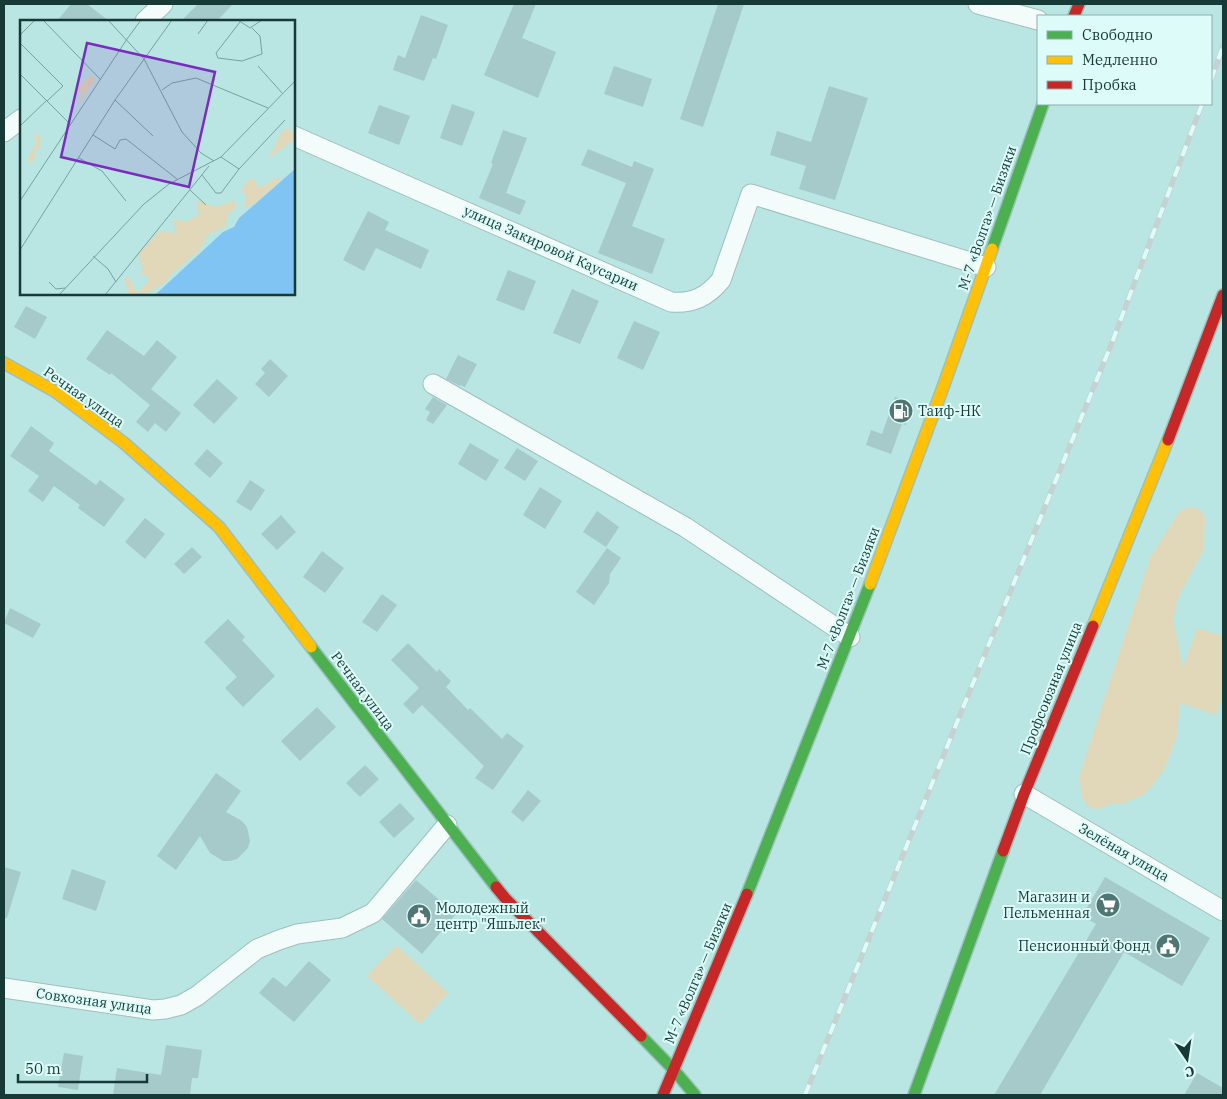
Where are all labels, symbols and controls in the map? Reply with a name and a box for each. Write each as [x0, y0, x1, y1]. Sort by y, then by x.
legend [1037, 15, 1212, 105]
inset map [20, 20, 295, 295]
text: Свободно [1082, 25, 1153, 44]
text: Медленно [1082, 50, 1158, 69]
text: Пробка [1082, 75, 1137, 94]
street label: М-7 «Волга» — Бизяки [954, 143, 1020, 293]
street label: улица Закировой Каусарии [461, 201, 641, 295]
street label: Речная улица [40, 363, 128, 432]
fuel station icon: Таиф-НК [888, 398, 914, 424]
place label: Таиф-НК [918, 402, 981, 420]
street label: М-7 «Волга» — Бизяки [812, 524, 884, 672]
street label: Профсоюзная улица [1016, 619, 1086, 757]
street label: Речная улица [327, 648, 399, 734]
street label: Зелёная улица [1075, 819, 1173, 885]
place label: Магазин и Пельменная [1003, 888, 1090, 922]
supermarket icon: Магазин и Пельменная [1095, 892, 1121, 918]
place label: Молодежный центр "Яшьлек" [436, 899, 546, 933]
street label: М-7 «Волга» — Бизяки [660, 900, 736, 1046]
public building icon: Молодежный центр "Яшьлек" [406, 903, 432, 929]
public building icon: Пенсионный Фонд [1155, 933, 1181, 959]
place label: Пенсионный Фонд [1018, 937, 1150, 955]
street label: Совхозная улица [35, 984, 153, 1018]
north arrow [1162, 1034, 1212, 1084]
scale bar [18, 1052, 146, 1084]
text: 50 m [25, 1059, 61, 1078]
text: С [1183, 1062, 1196, 1081]

